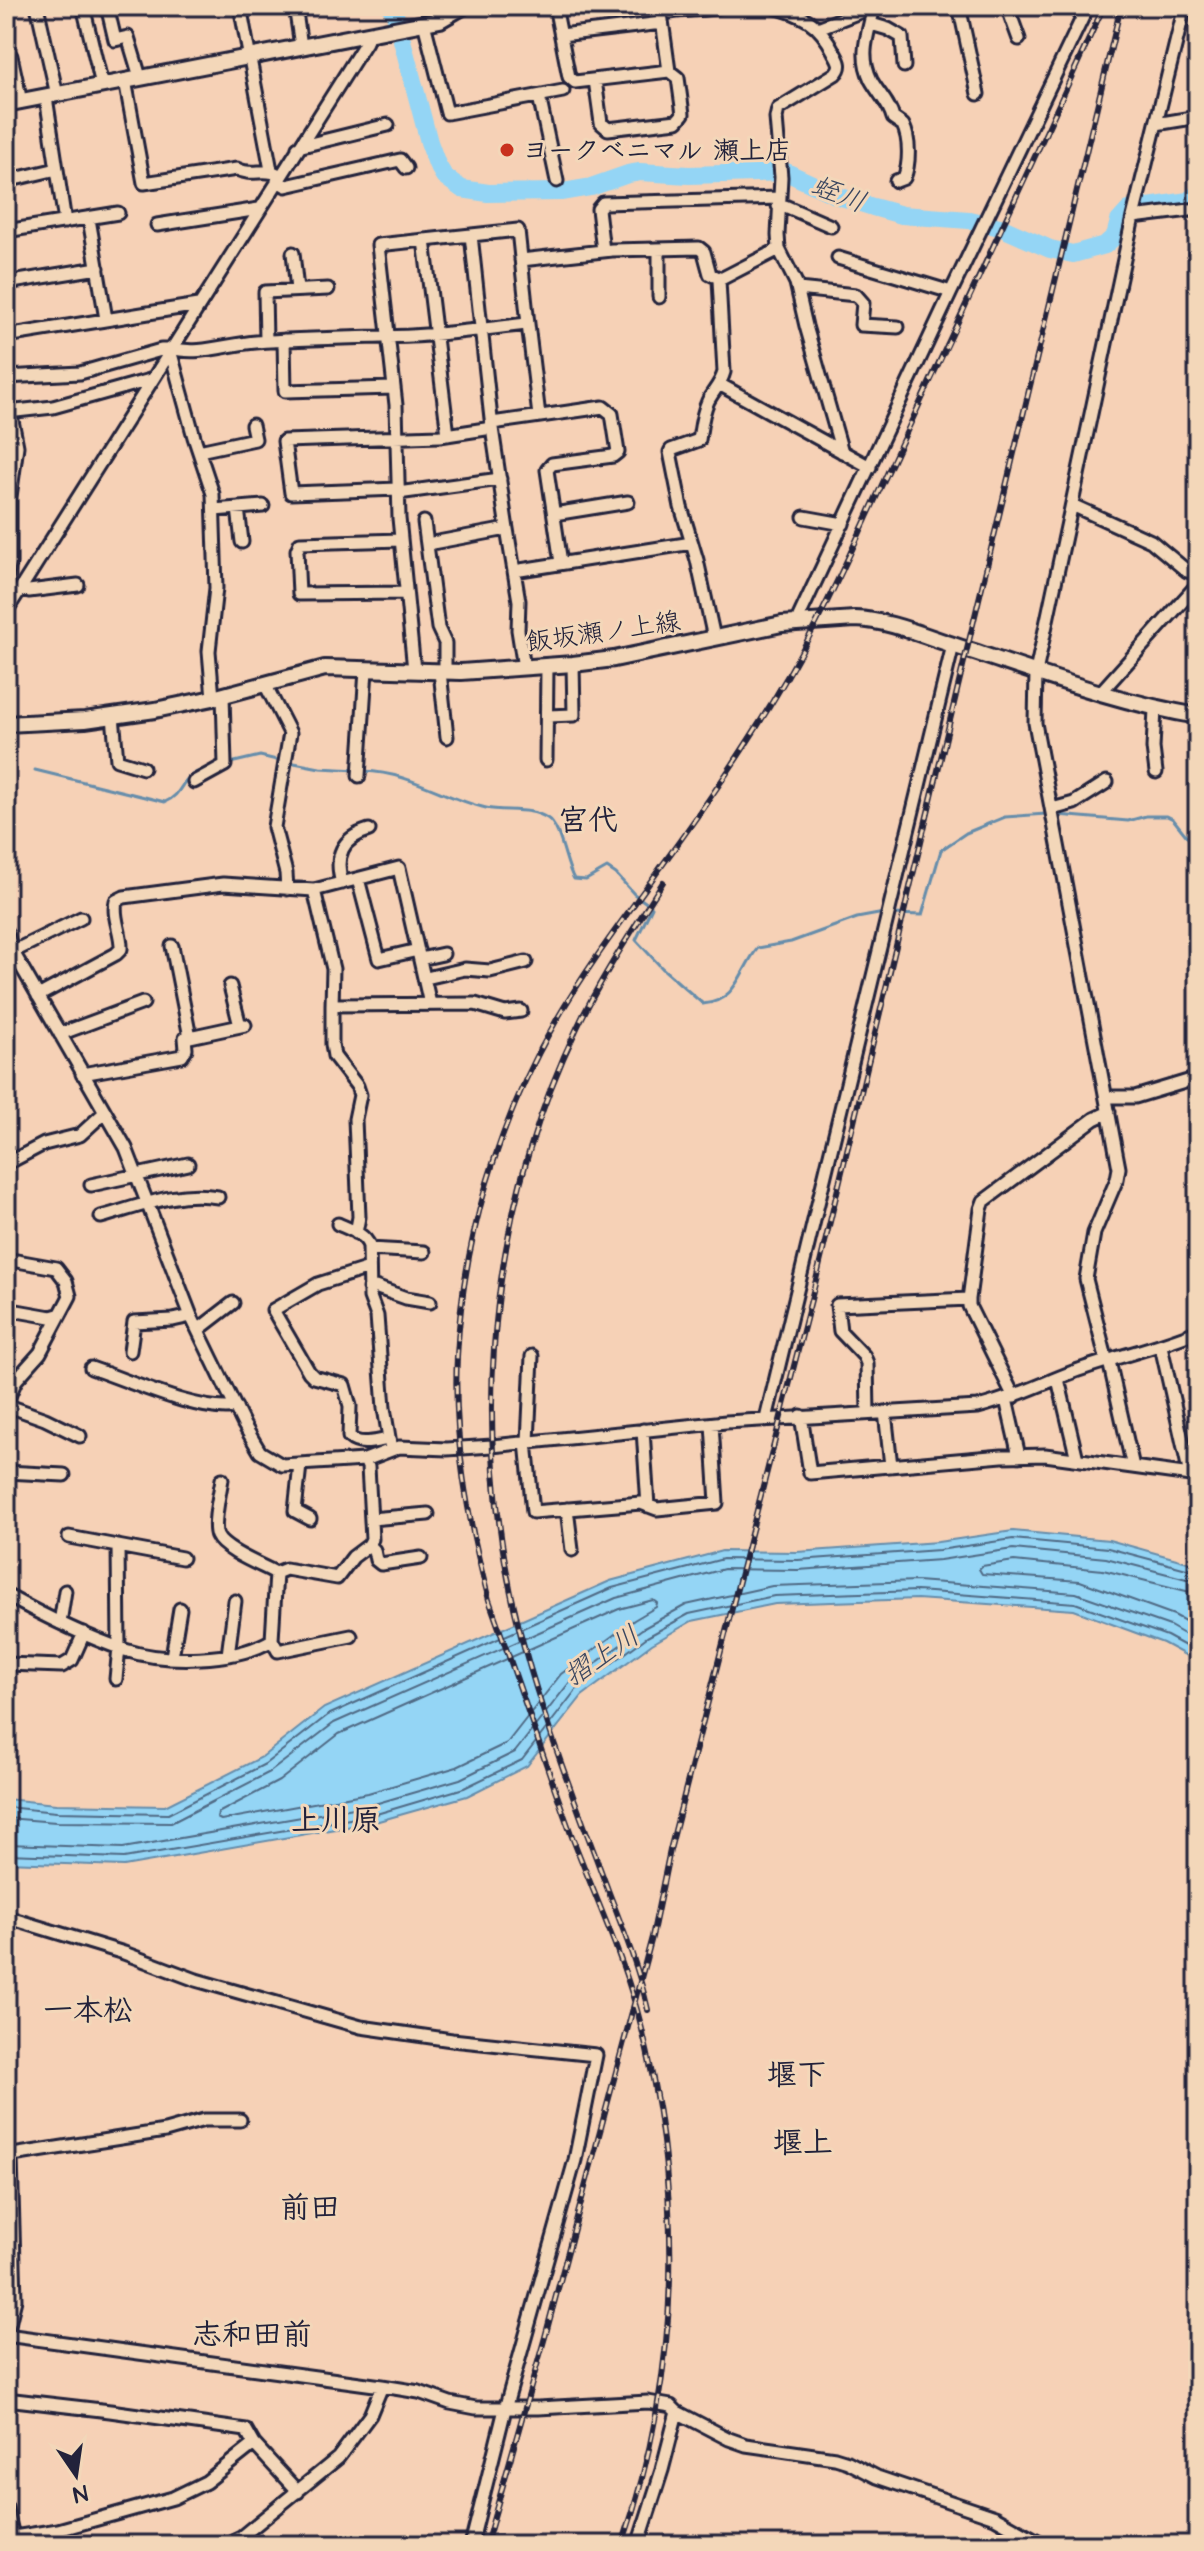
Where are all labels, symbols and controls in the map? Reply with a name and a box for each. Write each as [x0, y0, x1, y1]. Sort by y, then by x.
place label: ヨークベニマル 瀬上店 [523, 133, 791, 169]
marker: ヨークベニマル 瀬上店 [498, 141, 516, 159]
water label: 蛭川 [805, 166, 872, 223]
street label: 飯坂瀬ノ上線 [523, 603, 683, 661]
district label: 宮代 [558, 800, 618, 842]
water label: 摺上川 [556, 1617, 648, 1696]
district label: 上川原 [291, 1800, 381, 1842]
district label: 一本松 [43, 1990, 133, 2032]
district label: 堰下 [767, 2054, 827, 2096]
district label: 堰上 [773, 2122, 833, 2164]
district label: 前田 [280, 2187, 340, 2229]
district label: 志和田前 [192, 2314, 312, 2356]
north arrow [36, 2435, 116, 2515]
text: N [70, 2476, 90, 2510]

